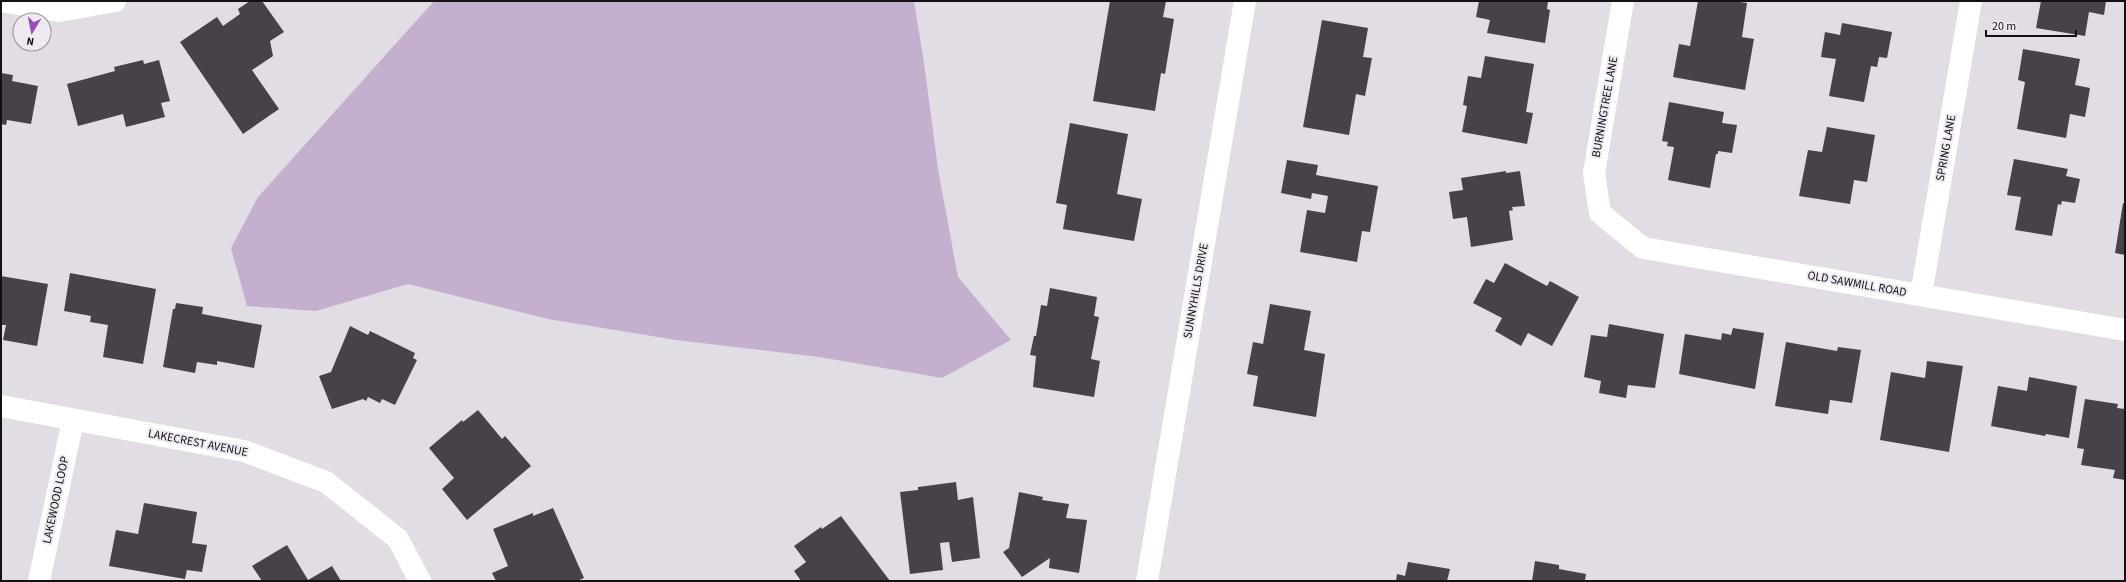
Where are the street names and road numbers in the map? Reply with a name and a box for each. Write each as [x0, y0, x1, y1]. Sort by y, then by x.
street label: BURNINGTREE LANE [1588, 55, 1622, 159]
street label: SPRING LANE [1932, 113, 1960, 183]
street label: SUNNYHILLS DRIVE [1179, 242, 1213, 340]
street label: OLD SAWMILL ROAD [1806, 267, 1908, 301]
street label: LAKECREST AVENUE [147, 425, 249, 461]
street label: LAKEWOOD LOOP [38, 455, 74, 545]

